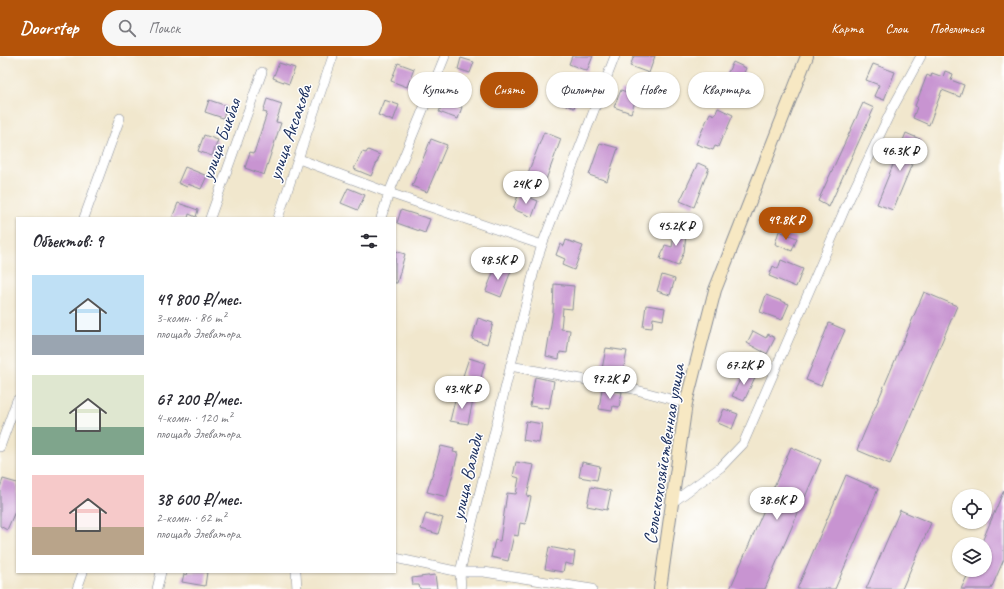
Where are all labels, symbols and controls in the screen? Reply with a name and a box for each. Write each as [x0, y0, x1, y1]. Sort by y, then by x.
search box [102, 10, 382, 46]
text: Doorstep [20, 16, 78, 40]
icon: search [116, 17, 138, 39]
text: Поиск [148, 19, 180, 38]
text: Карта [831, 20, 863, 37]
text: Слои [885, 20, 908, 37]
text: Поделиться [930, 20, 984, 37]
chip: Купить [408, 72, 472, 108]
chip: Снять [480, 72, 538, 108]
chip: Фильтры [546, 72, 618, 108]
chip: Новое [626, 72, 680, 108]
chip: Квартира [688, 72, 764, 108]
street label: улица Аксакова [262, 79, 318, 184]
street label: улица Бикбая [195, 94, 247, 184]
pin: 46.3K ₽ [863, 138, 937, 172]
text: 46.3K ₽ [882, 143, 918, 159]
pin: 24K ₽ [498, 171, 554, 205]
text: 24K ₽ [512, 176, 540, 192]
pin: 49.8K ₽ [749, 207, 823, 241]
text: 49.8K ₽ [768, 212, 804, 228]
pin: 45.2K ₽ [639, 213, 713, 247]
text: 45.2K ₽ [658, 218, 694, 234]
icon: filters [358, 230, 380, 252]
text: Объектов: 9 [32, 231, 103, 252]
pin: 48.5K ₽ [461, 247, 535, 281]
text: 48.5K ₽ [480, 252, 516, 268]
text: 49 800 ₽/мес. [156, 289, 241, 310]
icon: home [64, 291, 112, 339]
text: 3-комн. · 86 m² [156, 310, 226, 326]
text: площадь Элеватора [156, 326, 240, 342]
pin: 67.2K ₽ [707, 352, 781, 386]
text: 67.2K ₽ [726, 357, 762, 373]
street label: Сельскохозяйственная улица [638, 360, 690, 546]
pin: 97.2K ₽ [573, 366, 647, 400]
text: 97.2K ₽ [592, 371, 628, 387]
pin: 43.4K ₽ [425, 376, 499, 410]
text: 43.4K ₽ [444, 381, 480, 397]
text: 67 200 ₽/мес. [156, 389, 242, 410]
icon: home [64, 391, 112, 439]
text: 4-комн. · 120 m² [156, 410, 232, 426]
text: площадь Элеватора [156, 426, 240, 442]
street label: улица Валиди [445, 430, 489, 524]
pin: 38.6K ₽ [740, 487, 814, 521]
text: 38 600 ₽/мес. [156, 489, 242, 510]
map controls [952, 489, 992, 577]
button: locate [952, 489, 992, 529]
icon: home [64, 491, 112, 539]
text: 38.6K ₽ [759, 492, 795, 508]
text: 2-комн. · 62 m² [156, 510, 226, 526]
text: площадь Элеватора [156, 526, 240, 542]
button: layers [952, 537, 992, 577]

